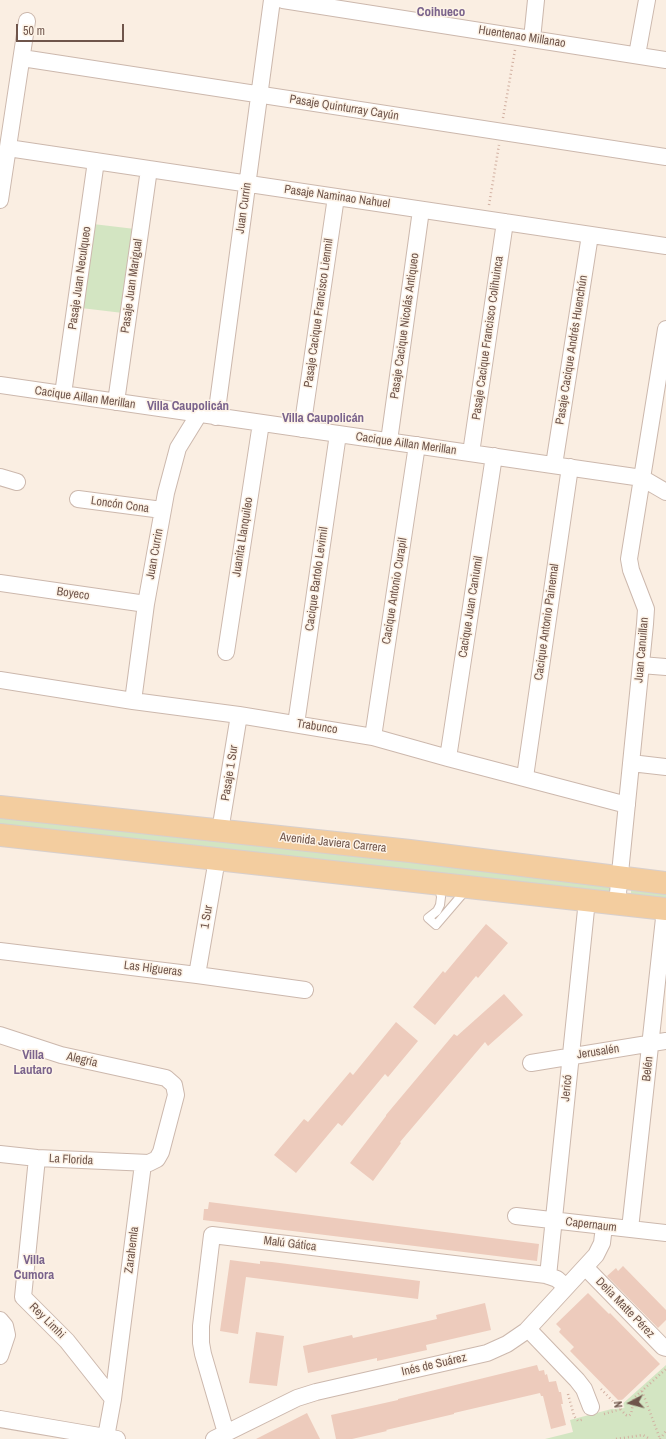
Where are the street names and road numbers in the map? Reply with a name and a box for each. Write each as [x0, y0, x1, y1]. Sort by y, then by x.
street label: Huentenao Millanao [477, 23, 567, 51]
street label: Pasaje Quinturray Cayún [288, 92, 400, 124]
street label: Juan Currin [233, 182, 255, 234]
street label: Pasaje Naminao Nahuel [283, 182, 391, 212]
street label: Pasaje Juan Neculqueo [66, 226, 94, 330]
street label: Pasaje Juan Marigual [118, 238, 146, 334]
street label: Pasaje Cacique Francisco Lienmil [301, 238, 337, 388]
street label: Pasaje Cacique Nicolás Antiqueo [388, 252, 422, 400]
street label: Pasaje Cacique Francisco Colihuinca [469, 255, 507, 421]
street label: Pasaje Cacique Andrés Huenchún [553, 274, 591, 426]
street label: Cacique Aillan Merillan [34, 384, 136, 412]
street label: Cacique Aillan Merillan [355, 430, 457, 458]
street label: Loncón Cona [90, 494, 150, 516]
street label: Juanita Llanquileo [230, 496, 256, 578]
street label: Cacique Bartolo Levimil [303, 526, 331, 632]
street label: Juan Currin [143, 527, 167, 581]
street label: Cacique Antonio Curapil [379, 537, 411, 645]
street label: Cacique Juan Caniumil [456, 555, 486, 659]
street label: Cacique Antonio Painemal [532, 563, 562, 681]
street label: Boyeco [56, 585, 90, 603]
street label: Juan Canuillan [632, 617, 652, 683]
street label: Trabunco [296, 717, 338, 737]
street label: Pasaje 1 Sur [218, 744, 242, 802]
street label: Avenida Javiera Carrera [279, 830, 387, 856]
street label: 1 Sur [198, 904, 216, 930]
street label: Las Higueras [123, 958, 183, 980]
street label: Jerusalén [576, 1042, 620, 1062]
street label: Alegría [65, 1049, 99, 1071]
street label: Belén [640, 1056, 656, 1082]
street label: Jericó [559, 1074, 575, 1102]
street label: La Florida [49, 1152, 93, 1168]
street label: Capernaum [565, 1215, 617, 1235]
street label: Zarahemla [122, 1226, 142, 1274]
street label: Malú Gática [263, 1234, 317, 1254]
street label: Delia Matte Pérez [592, 1275, 658, 1341]
street label: Rey Limhi [26, 1300, 68, 1342]
street label: Inés de Suárez [400, 1351, 468, 1379]

